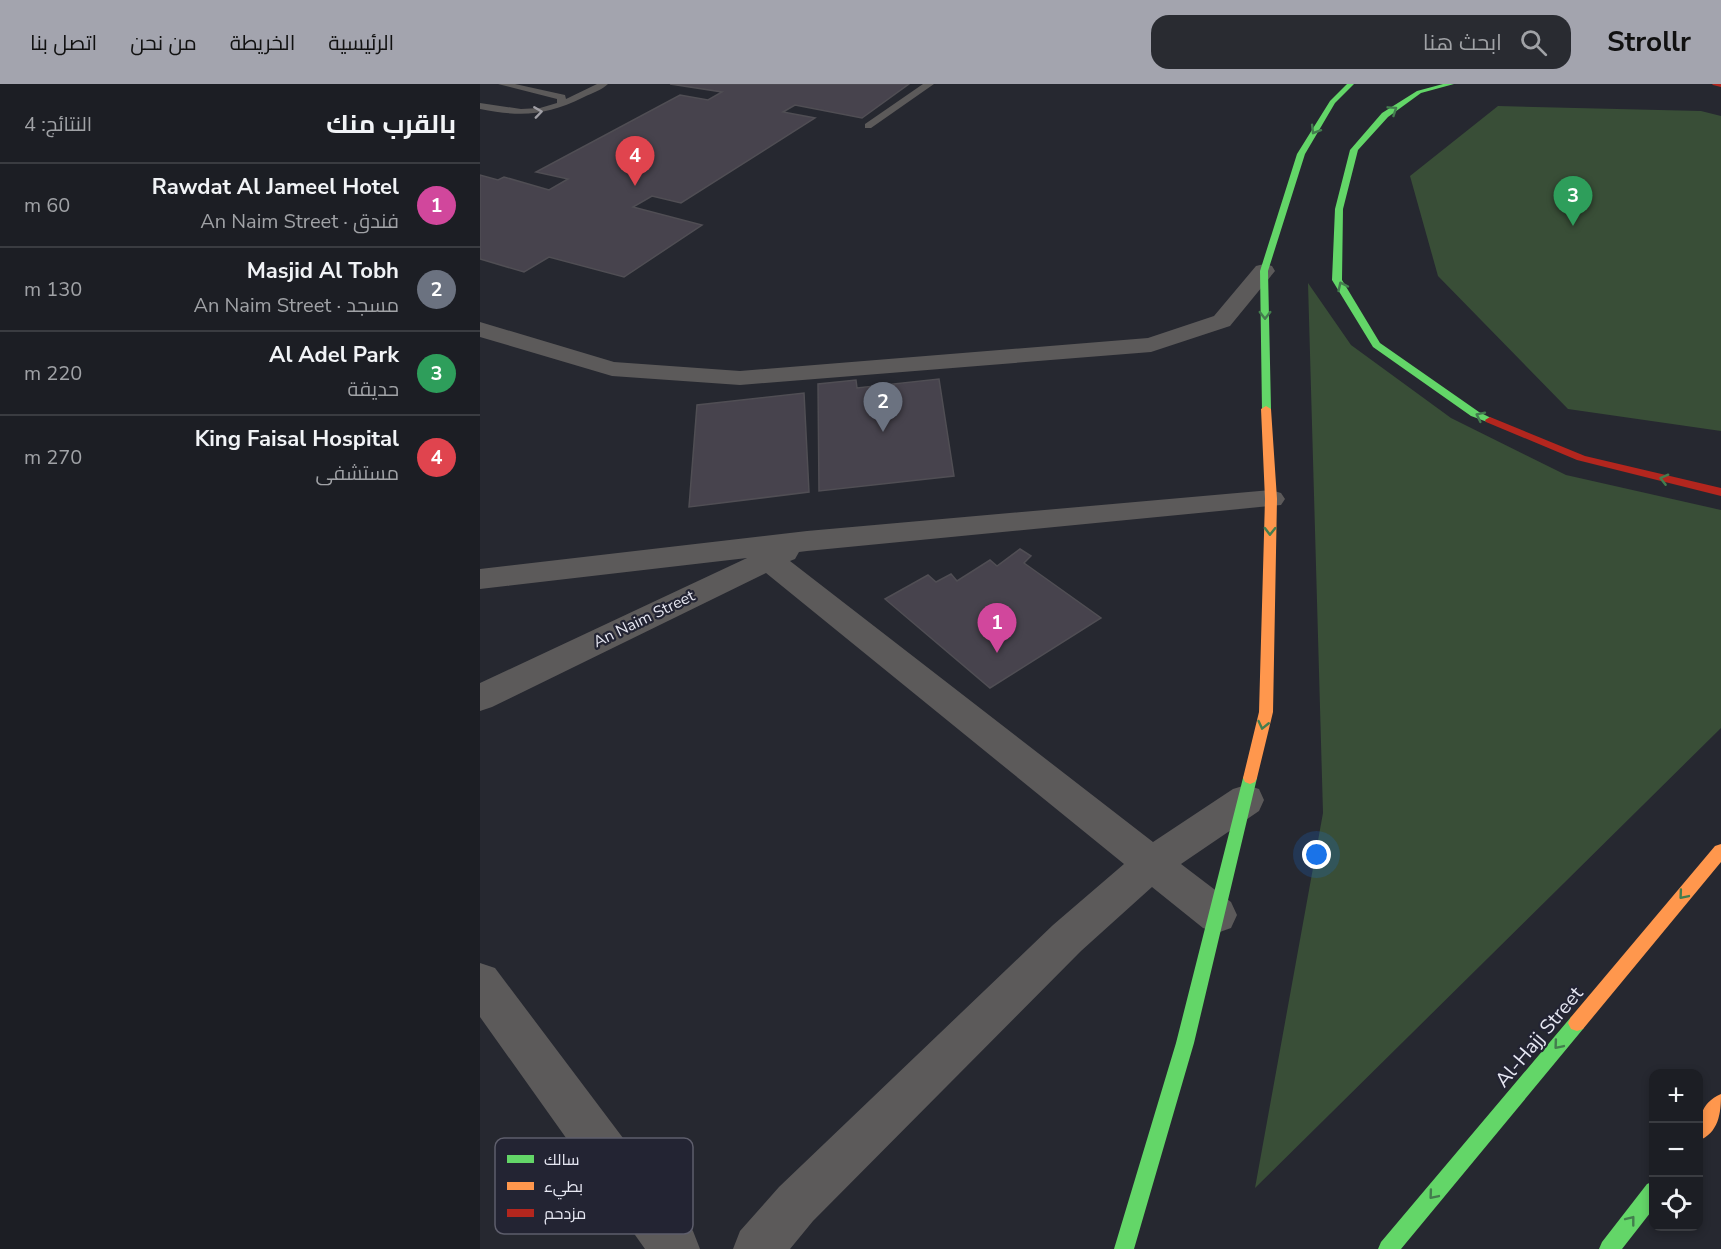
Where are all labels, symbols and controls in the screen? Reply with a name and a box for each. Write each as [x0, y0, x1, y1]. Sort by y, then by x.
search box [1151, 15, 1571, 69]
text: Strollr [1607, 23, 1691, 61]
icon: search [1517, 26, 1550, 59]
text: ابحث هنا [1423, 28, 1502, 58]
text: اتصل بنا [30, 29, 97, 57]
text: من نحن [130, 29, 197, 57]
text: الخريطة [230, 29, 295, 57]
text: الرئيسية [328, 29, 394, 57]
one-way arrow [533, 106, 542, 118]
one-way arrow [1386, 106, 1397, 117]
text: بالقرب منك [326, 107, 456, 142]
text: النتائج: 4 [24, 111, 92, 138]
one-way arrow [1311, 124, 1323, 134]
pin: 4 [616, 136, 654, 186]
text: Rawdat Al Jameel Hotel [152, 172, 399, 202]
pin: 3 [1554, 176, 1592, 226]
text: 60 m [24, 192, 70, 219]
text: 1 [431, 192, 443, 219]
text: فندق · An Naim Street [200, 208, 399, 235]
text: Masjid Al Tobh [247, 256, 399, 286]
text: 130 m [24, 276, 82, 303]
text: 2 [431, 276, 443, 303]
one-way arrow [1337, 281, 1349, 292]
text: مسجد · An Naim Street [193, 292, 399, 319]
one-way arrow [1259, 311, 1271, 320]
text: Al Adel Park [269, 340, 399, 370]
text: 220 m [24, 360, 82, 387]
text: 3 [431, 360, 443, 387]
text: حديقة [348, 376, 399, 403]
pin: 2 [864, 382, 902, 432]
one-way arrow [1476, 411, 1487, 423]
text: King Faisal Hospital [195, 424, 399, 454]
text: 270 m [24, 444, 82, 471]
text: 4 [431, 444, 443, 471]
text: مستشفى [315, 460, 399, 487]
one-way arrow [1659, 473, 1669, 486]
one-way arrow [1264, 526, 1276, 535]
street label: An Naim Street [590, 585, 699, 653]
pin: 1 [978, 604, 1016, 653]
one-way arrow [1258, 720, 1271, 730]
your location [1302, 840, 1331, 869]
one-way arrow [1680, 888, 1691, 899]
street label: Al-Hajj Street [1489, 980, 1590, 1093]
one-way arrow [1555, 1038, 1566, 1049]
map controls [1649, 1069, 1703, 1231]
button: + [1649, 1069, 1703, 1123]
button: − [1649, 1123, 1703, 1177]
legend [495, 1138, 693, 1234]
text: سالك [544, 1149, 579, 1171]
text: بطيء [544, 1176, 583, 1200]
button: locate [1649, 1177, 1703, 1231]
one-way arrow [1430, 1188, 1441, 1199]
text: مزدحم [544, 1203, 586, 1225]
one-way arrow [1624, 1216, 1635, 1227]

